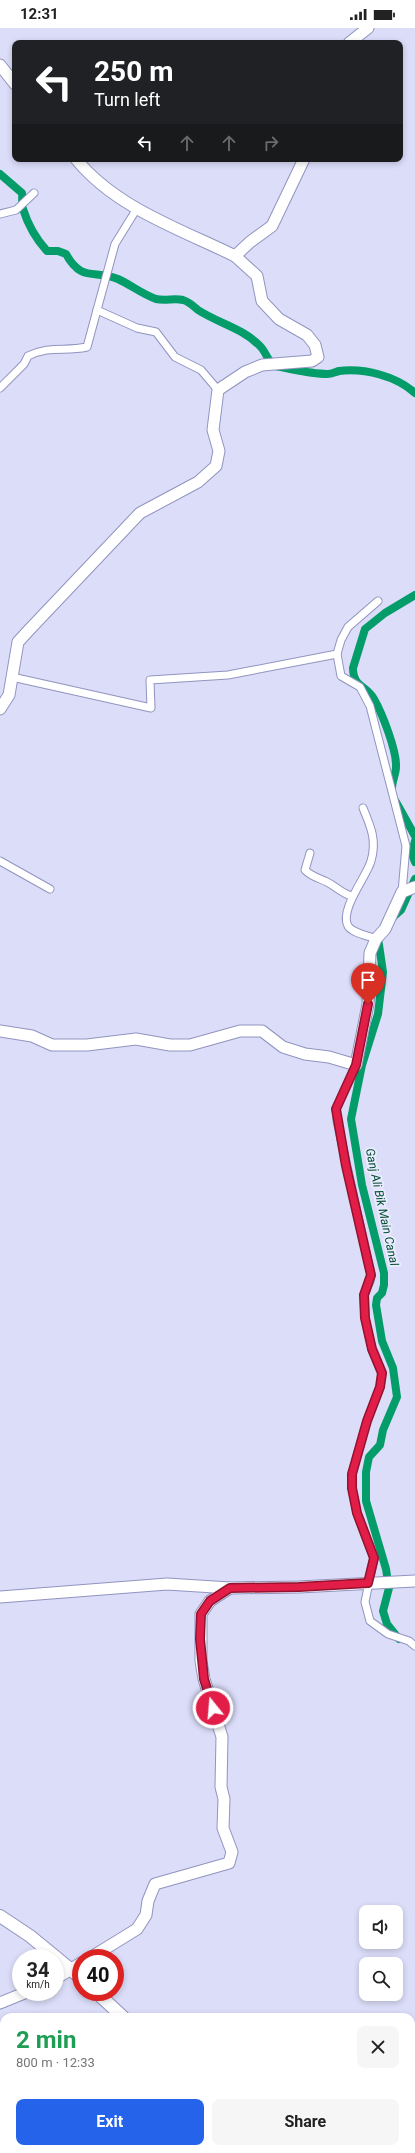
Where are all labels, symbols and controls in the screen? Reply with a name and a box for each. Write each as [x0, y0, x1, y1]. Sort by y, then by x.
text: 12:31 [20, 5, 59, 23]
text: 250 m [94, 55, 173, 88]
icon: left [28, 56, 80, 108]
text: Turn left [94, 89, 160, 110]
icon: left [134, 132, 156, 154]
icon: ahead [176, 132, 198, 154]
icon: ahead [218, 132, 240, 154]
icon: right [260, 132, 282, 154]
pin [351, 963, 385, 1004]
icon: arrive [357, 969, 379, 991]
water label: Ganj Ali Bik Main Canal [363, 1147, 401, 1267]
position arrow [192, 1687, 234, 1729]
map controls [359, 1905, 403, 2001]
button: sound [359, 1905, 403, 1949]
speed limit sign: 40 [72, 1949, 124, 2001]
button: search [359, 1957, 403, 2001]
text: 34 [27, 1958, 49, 1982]
text: km/h [26, 1979, 50, 1990]
text: 2 min [16, 2026, 76, 2054]
button: close [357, 2026, 399, 2068]
text: 800 m · 12:33 [16, 2055, 95, 2070]
button: Exit [16, 2099, 204, 2145]
button: Share [212, 2099, 399, 2145]

